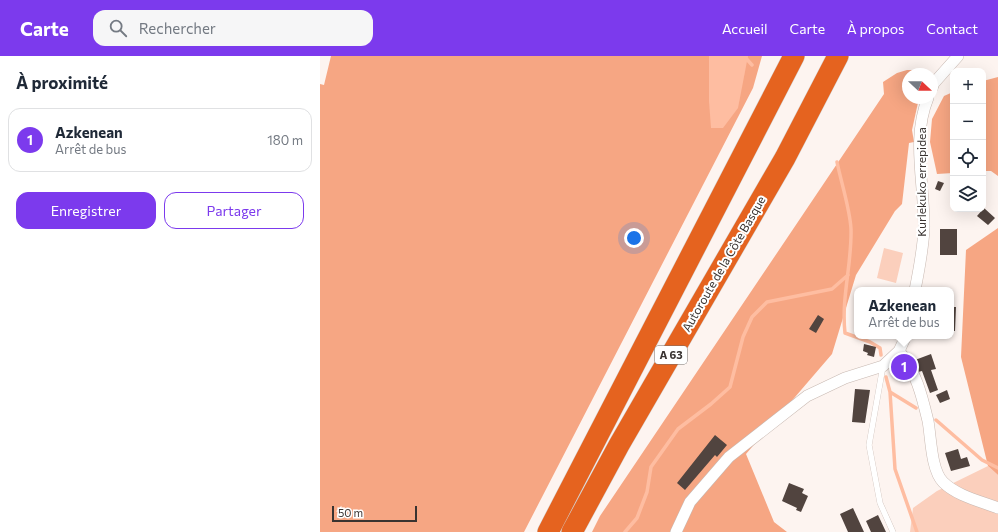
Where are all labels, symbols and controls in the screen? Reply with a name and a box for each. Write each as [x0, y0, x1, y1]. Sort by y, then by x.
search box [93, 10, 373, 46]
text: Carte [20, 17, 69, 40]
icon: search [107, 17, 129, 39]
text: Rechercher [139, 19, 216, 37]
text: Accueil [722, 20, 768, 37]
text: Carte [790, 20, 825, 37]
text: À propos [847, 20, 904, 37]
text: Contact [926, 20, 978, 37]
north arrow [902, 68, 938, 104]
map controls [950, 68, 986, 212]
button: + [950, 68, 986, 104]
text: À proximité [16, 72, 108, 93]
button: − [950, 104, 986, 140]
text: Azkenean [55, 123, 123, 141]
street label: Kurlekuko errepidea [914, 127, 928, 237]
text: 1 [27, 132, 33, 148]
text: 180 m [267, 132, 303, 148]
button: locate [950, 140, 986, 176]
text: Arrêt de bus [55, 141, 126, 157]
button: layers [950, 176, 986, 212]
button: Enregistrer [16, 192, 156, 229]
button: Partager [164, 192, 304, 229]
street label: Autoroute de la Côte Basque [679, 193, 768, 334]
your location [624, 228, 644, 248]
popup [854, 287, 954, 339]
text: Azkenean [868, 296, 936, 314]
text: Arrêt de bus [868, 314, 940, 330]
road number: A 63 [655, 346, 687, 364]
pin: 1 [891, 352, 917, 382]
scale bar [332, 504, 417, 523]
text: 50 m [338, 506, 363, 519]

